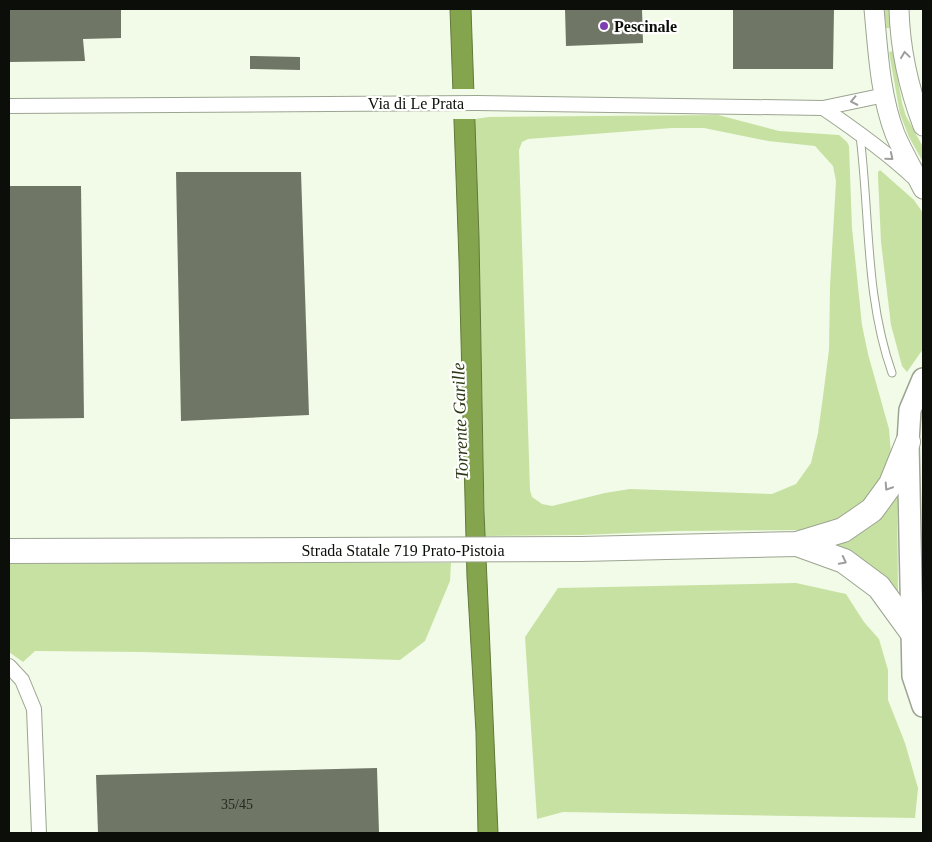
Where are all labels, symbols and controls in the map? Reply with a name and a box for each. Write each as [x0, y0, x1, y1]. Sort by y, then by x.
place label: Pescinale [614, 18, 677, 35]
marker: Pescinale [598, 20, 610, 32]
one-way arrow [900, 51, 910, 60]
street label: Via di Le Prata [368, 95, 464, 112]
one-way arrow [849, 96, 858, 106]
one-way arrow [885, 151, 894, 160]
water label: Torrente Garille [448, 362, 472, 480]
one-way arrow [885, 481, 894, 490]
street label: Strada Statale 719 Prato-Pistoia [301, 542, 505, 559]
one-way arrow [837, 555, 846, 565]
house number: 35/45 [221, 797, 253, 812]

